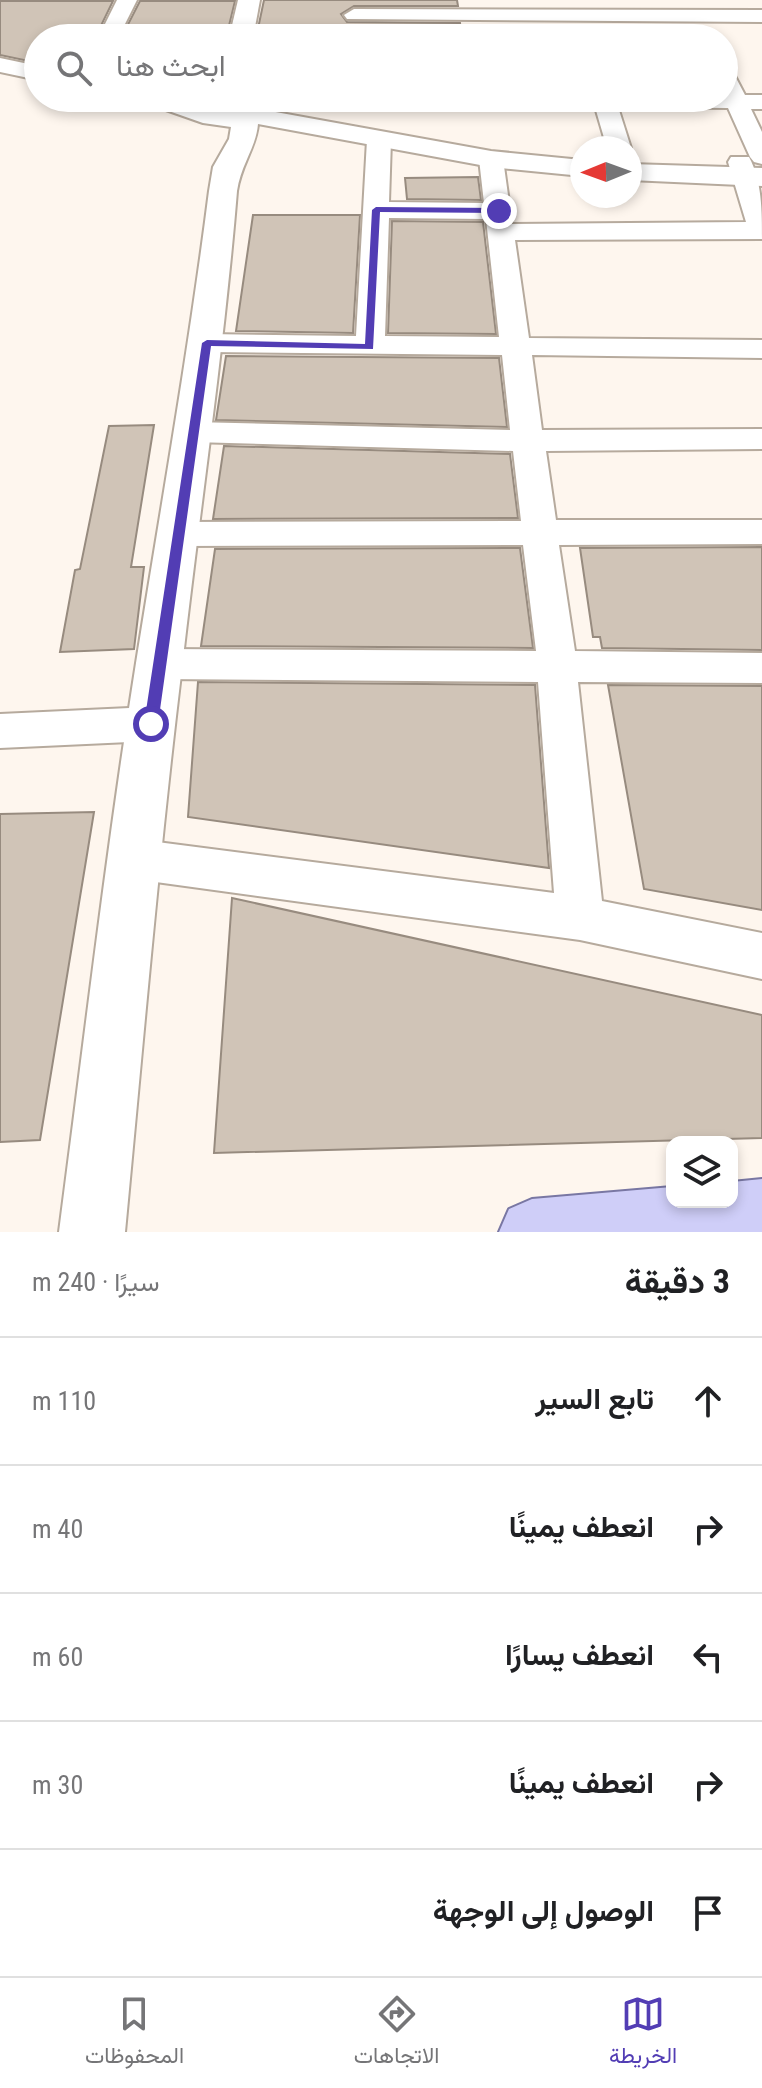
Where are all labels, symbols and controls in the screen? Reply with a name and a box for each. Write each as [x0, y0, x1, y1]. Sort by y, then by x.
search box [24, 24, 738, 112]
icon: search [52, 46, 96, 90]
text: ابحث هنا [116, 48, 226, 83]
north arrow [570, 136, 642, 208]
route end [481, 193, 517, 229]
route start [133, 706, 169, 742]
map controls [666, 1136, 738, 1208]
button: layers [666, 1136, 738, 1208]
text: 3 دقيقة [625, 1261, 730, 1301]
text: سيرًا · 240 m [32, 1267, 159, 1297]
icon: ahead [686, 1379, 730, 1423]
text: تابع السير [535, 1381, 654, 1416]
text: 110 m [32, 1386, 96, 1416]
icon: right [686, 1507, 730, 1551]
text: انعطف يمينًا [509, 1509, 654, 1544]
text: 40 m [32, 1514, 83, 1544]
icon: left [686, 1635, 730, 1679]
text: انعطف يسارًا [505, 1637, 654, 1672]
text: 60 m [32, 1642, 83, 1672]
icon: right [686, 1763, 730, 1807]
text: انعطف يمينًا [509, 1765, 654, 1800]
text: 30 m [32, 1770, 83, 1800]
icon: arrive [686, 1891, 730, 1935]
text: الوصول إلى الوجهة [433, 1893, 654, 1928]
tab: المحفوظات [85, 1992, 184, 2075]
tab: الاتجاهات [354, 1992, 439, 2075]
tab: الخريطة [609, 1992, 677, 2075]

